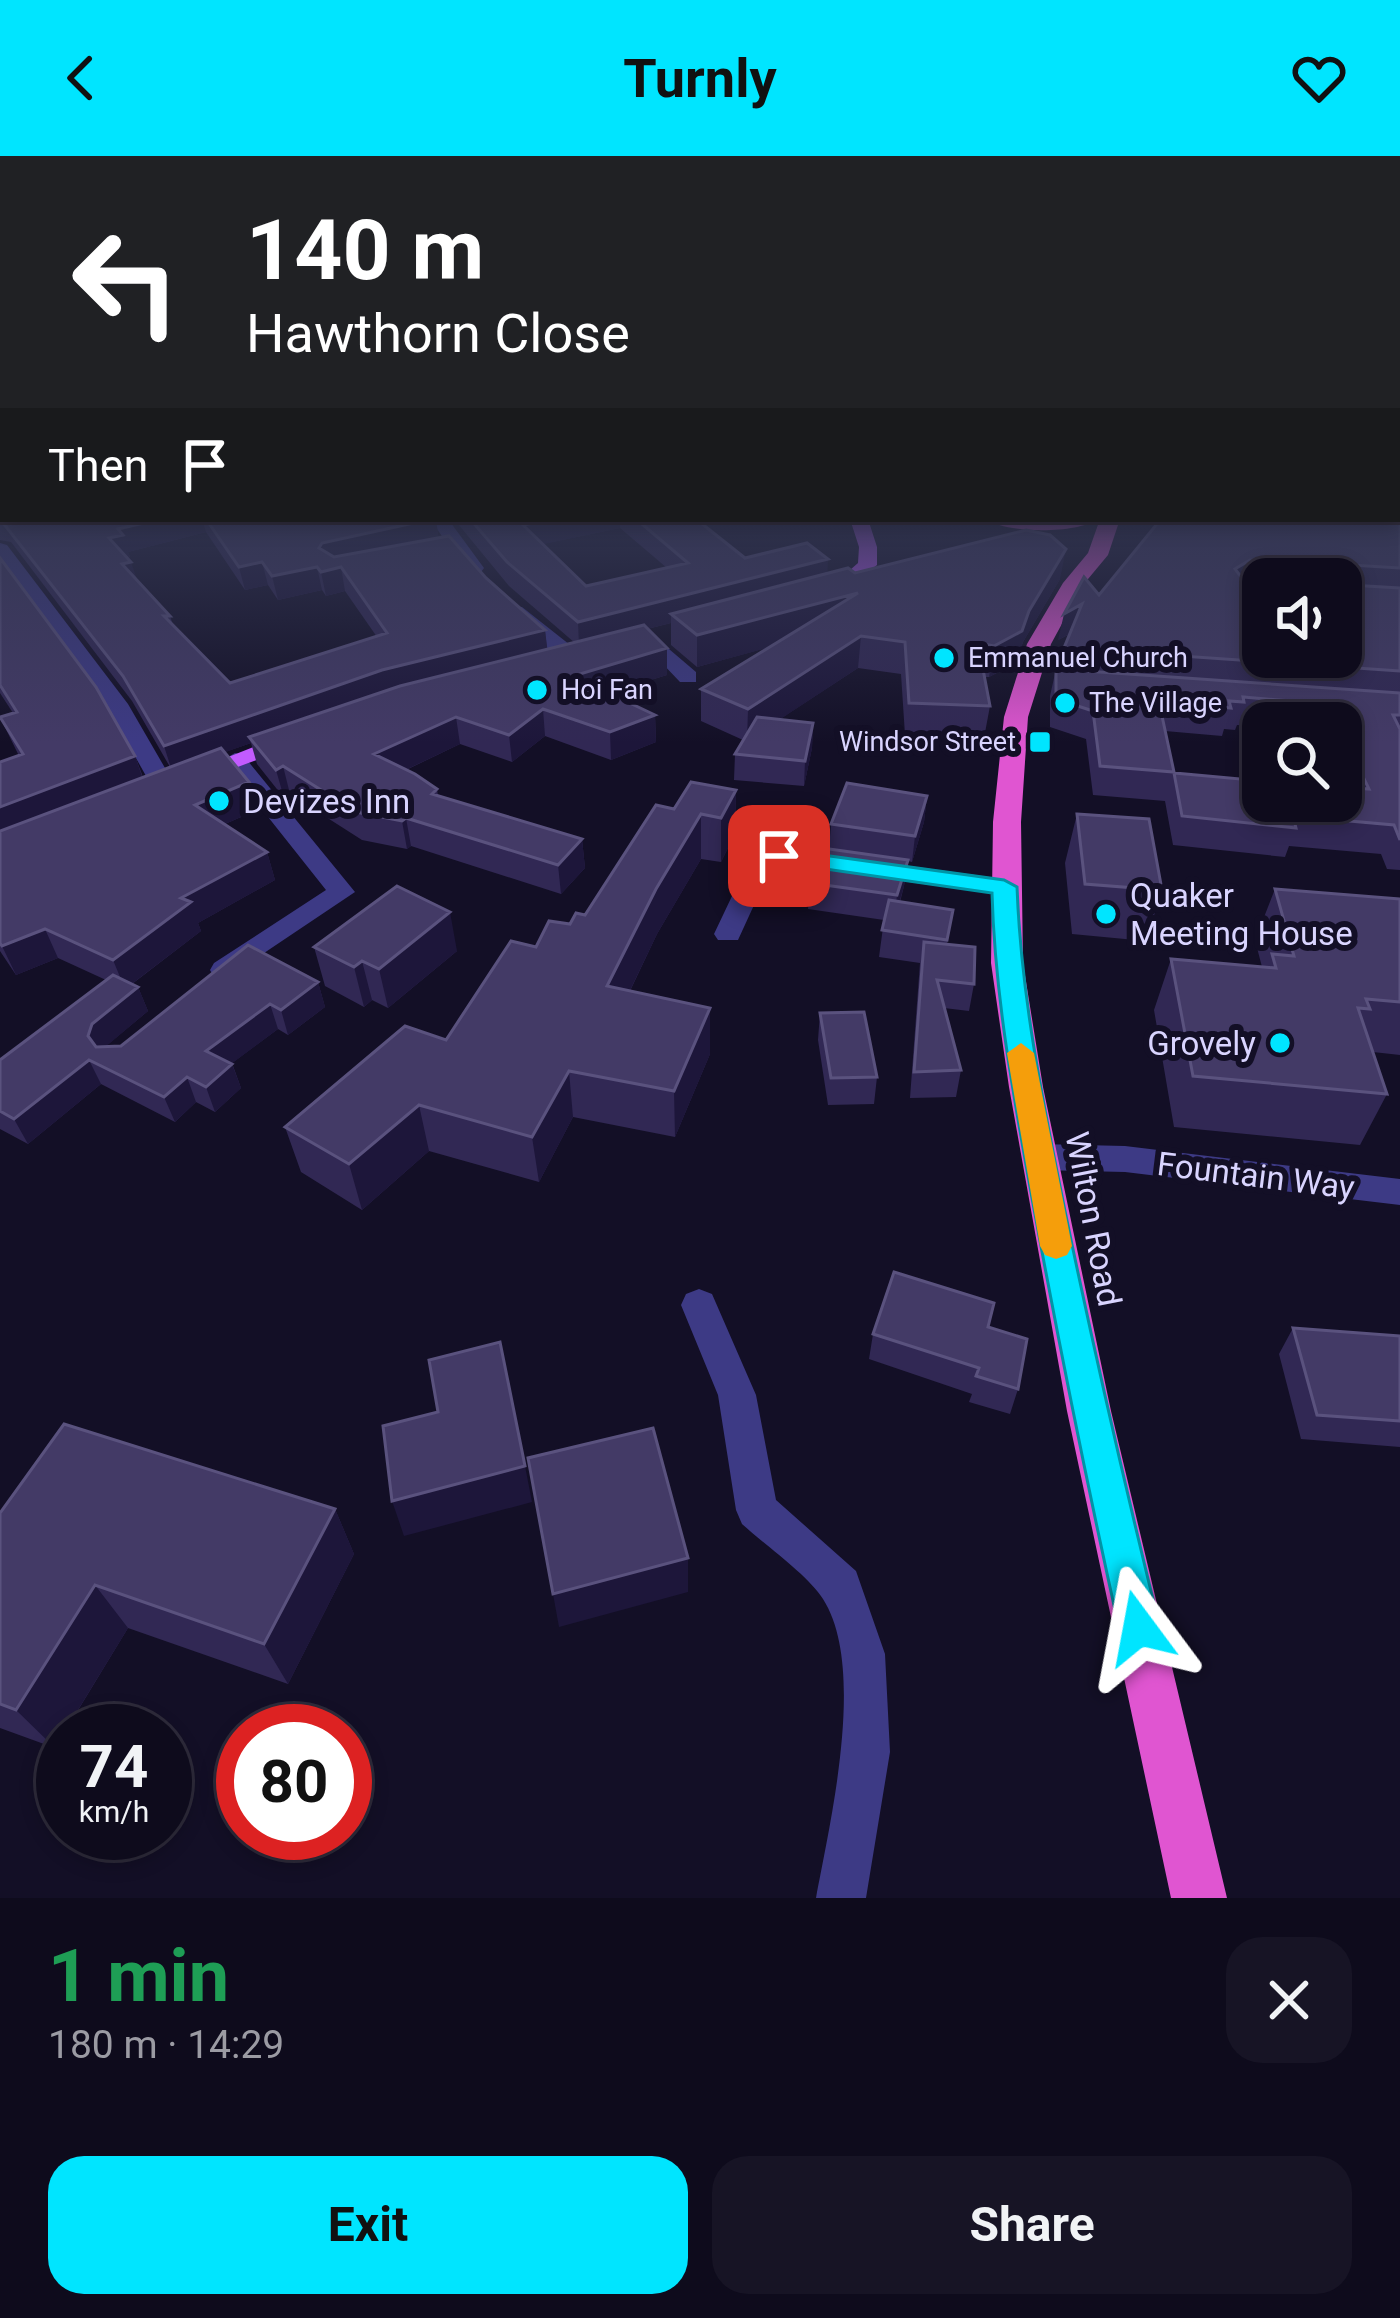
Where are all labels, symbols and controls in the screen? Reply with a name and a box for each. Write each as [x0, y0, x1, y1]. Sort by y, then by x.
icon: back [48, 45, 114, 111]
icon: heart [1286, 45, 1352, 111]
text: Turnly [623, 47, 777, 110]
text: 140 m [246, 201, 484, 300]
icon: left [48, 204, 204, 360]
text: Hawthorn Close [246, 302, 630, 365]
icon: arrive [172, 432, 238, 498]
text: Then [48, 439, 148, 492]
map controls [1242, 558, 1362, 822]
button: sound [1242, 558, 1362, 678]
place label: Emmanuel Church [968, 642, 1188, 674]
marker: Emmanuel Church [931, 645, 957, 671]
place label: Hoi Fan [561, 674, 653, 706]
marker: Hoi Fan [524, 677, 550, 703]
place label: The Village [1089, 687, 1222, 719]
marker: The Village [1052, 690, 1078, 716]
button: search [1242, 702, 1362, 822]
place label: Windsor Street [839, 726, 1016, 758]
marker: Windsor Street [1027, 729, 1053, 755]
place label: Devizes Inn [243, 782, 410, 821]
marker: Devizes Inn [206, 788, 232, 814]
pin [728, 805, 830, 907]
icon: arrive [746, 823, 812, 889]
place label: Quaker Meeting House [1130, 876, 1353, 953]
marker: Quaker Meeting House [1093, 901, 1119, 927]
place label: Grovely [1147, 1024, 1256, 1063]
marker: Grovely [1267, 1030, 1293, 1056]
street label: Wilton Road [1058, 1129, 1130, 1310]
street label: Fountain Way [1155, 1144, 1357, 1207]
position arrow [1076, 1565, 1202, 1691]
speed limit sign: 80 [216, 1704, 372, 1860]
text: 74 [80, 1731, 148, 1802]
text: km/h [79, 1794, 149, 1829]
text: 1 min [48, 1934, 229, 2019]
button: close [1226, 1937, 1352, 2063]
text: 180 m · 14:29 [48, 2022, 284, 2068]
button: Exit [48, 2156, 688, 2294]
button: Share [712, 2156, 1352, 2294]

